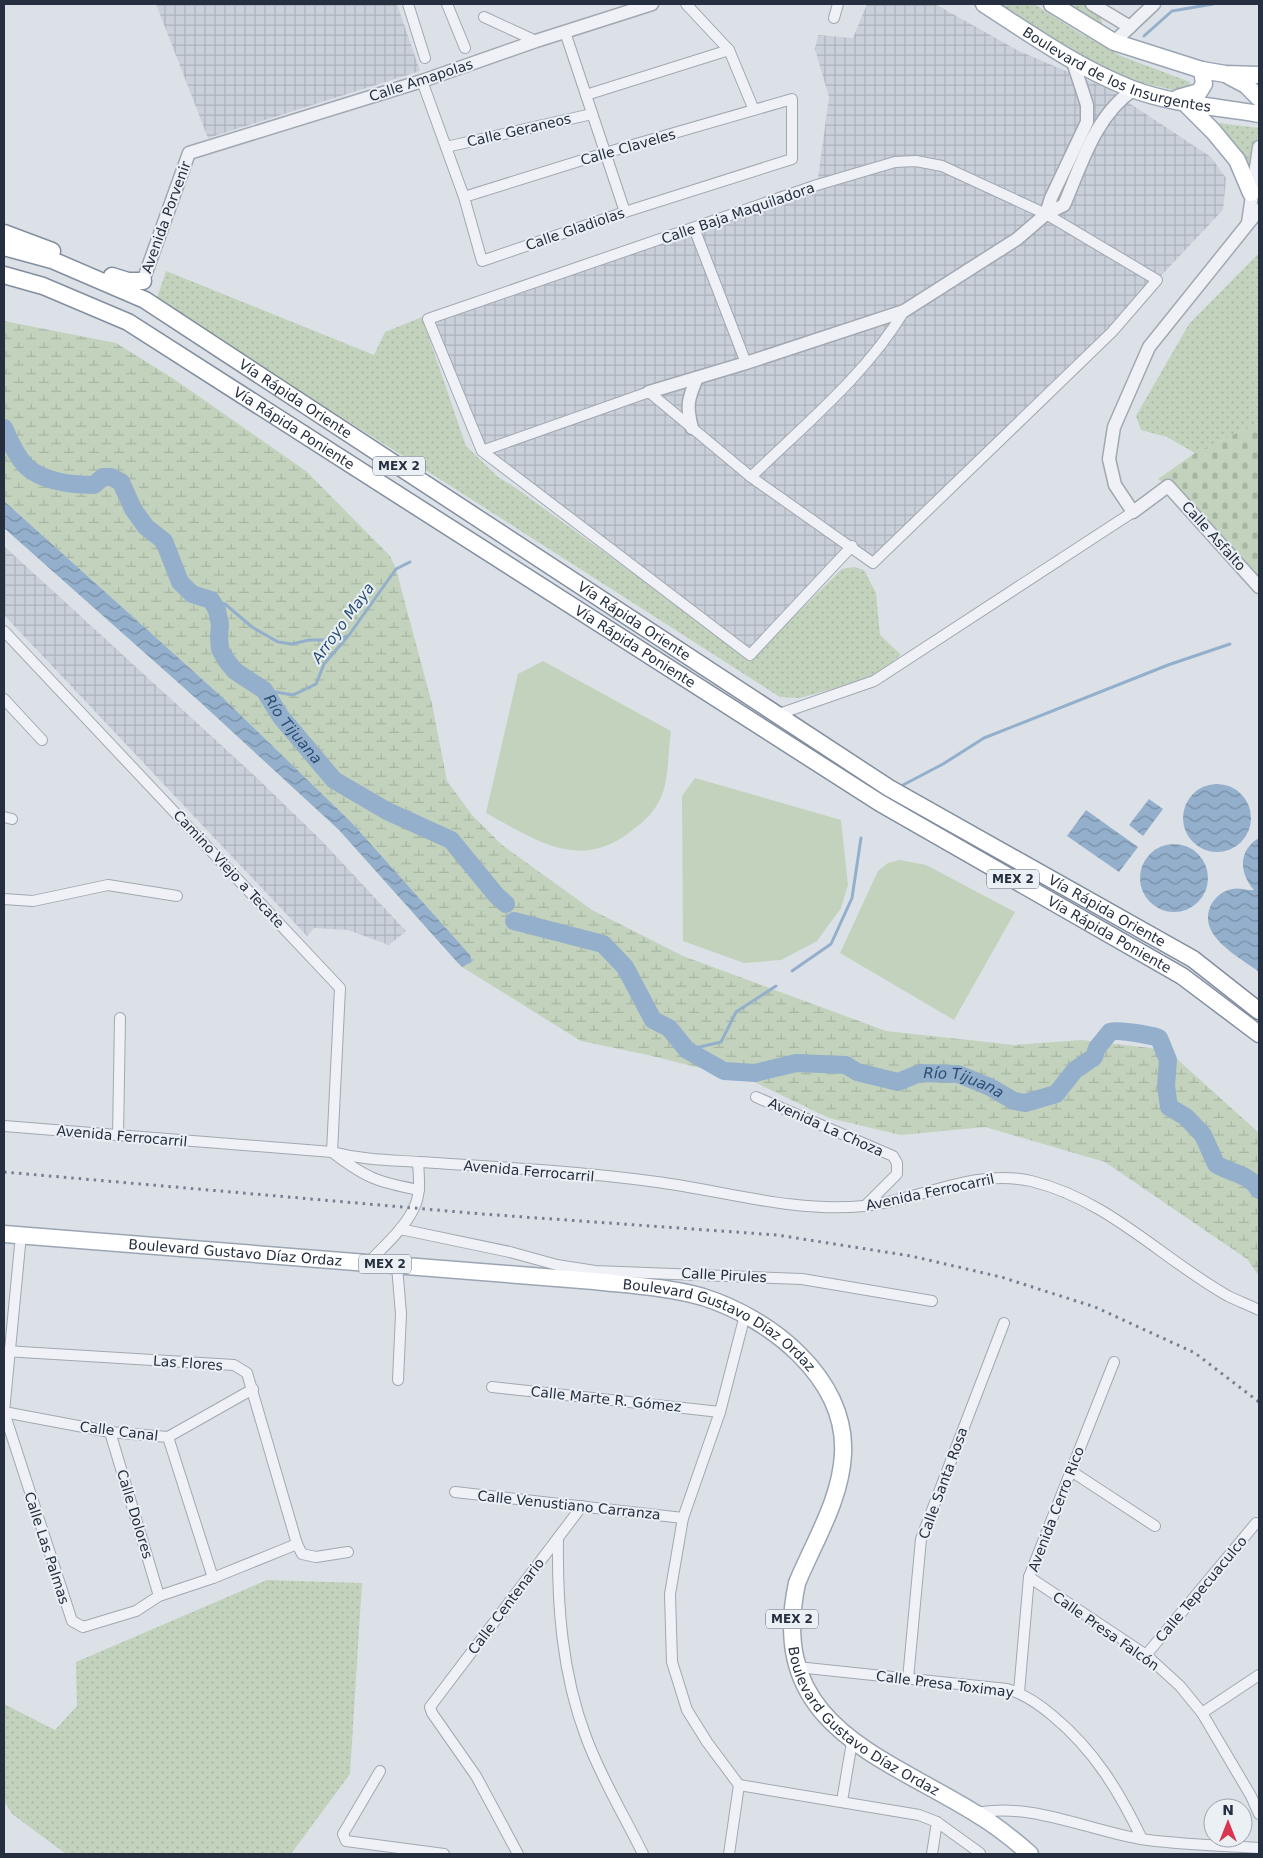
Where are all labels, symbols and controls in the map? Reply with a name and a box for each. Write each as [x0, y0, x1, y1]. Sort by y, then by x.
street label: Boulevard de los Insurgentes [1020, 24, 1212, 115]
street label: Calle Amapolas [367, 56, 475, 104]
street label: Calle Geraneos [465, 110, 573, 150]
street label: Calle Claveles [579, 126, 677, 168]
street label: Avenida Porvenir [138, 159, 194, 275]
street label: Calle Baja Maquiladora [659, 179, 817, 247]
street label: Calle Gladiolas [523, 205, 627, 253]
street label: Vía Rápida Oriente [236, 356, 355, 442]
street label: Vía Rápida Poniente [231, 384, 357, 473]
road number: MEX 2 [373, 456, 425, 476]
street label: Calle Asfalto [1179, 498, 1249, 574]
street label: Vía Rápida Oriente [575, 578, 694, 664]
water label: Arroyo Maya [307, 579, 378, 667]
street label: Vía Rápida Poniente [572, 602, 699, 691]
water label: Río Tijuana [260, 691, 326, 768]
street label: Camino Viejo a Tecate [170, 807, 288, 931]
road number: MEX 2 [987, 870, 1039, 889]
street label: Vía Rápida Oriente [1046, 871, 1168, 950]
street label: Vía Rápida Poniente [1045, 893, 1174, 976]
water label: Río Tijuana [923, 1064, 1007, 1102]
street label: Avenida La Choza [766, 1094, 886, 1160]
street label: Avenida Ferrocarril [56, 1122, 188, 1150]
street label: Avenida Ferrocarril [463, 1157, 595, 1185]
street label: Avenida Ferrocarril [864, 1171, 996, 1213]
street label: Boulevard Gustavo Díaz Ordaz [128, 1236, 343, 1269]
road number: MEX 2 [359, 1254, 411, 1274]
street label: Calle Pirules [681, 1265, 767, 1285]
street label: Boulevard Gustavo Díaz Ordaz [622, 1276, 819, 1374]
street label: Las Flores [153, 1353, 223, 1373]
street label: Calle Marte R. Gómez [530, 1383, 682, 1415]
street label: Calle Canal [79, 1418, 159, 1444]
street label: Calle Santa Rosa [915, 1425, 971, 1541]
street label: Avenida Cerro Rico [1025, 1444, 1087, 1574]
street label: Calle Dolores [114, 1467, 156, 1561]
street label: Calle Venustiano Carranza [477, 1487, 661, 1523]
street label: Calle Las Palmas [21, 1490, 73, 1606]
street label: Calle Tepecuaculco [1152, 1533, 1250, 1645]
street label: Calle Centenario [465, 1555, 547, 1657]
street label: Calle Presa Falcón [1050, 1588, 1162, 1674]
road number: MEX 2 [766, 1610, 818, 1628]
street label: Boulevard Gustavo Díaz Ordaz [785, 1645, 942, 1799]
street label: Calle Presa Toximay [875, 1668, 1015, 1700]
north arrow [1203, 1798, 1253, 1848]
text: N [1222, 1802, 1234, 1818]

